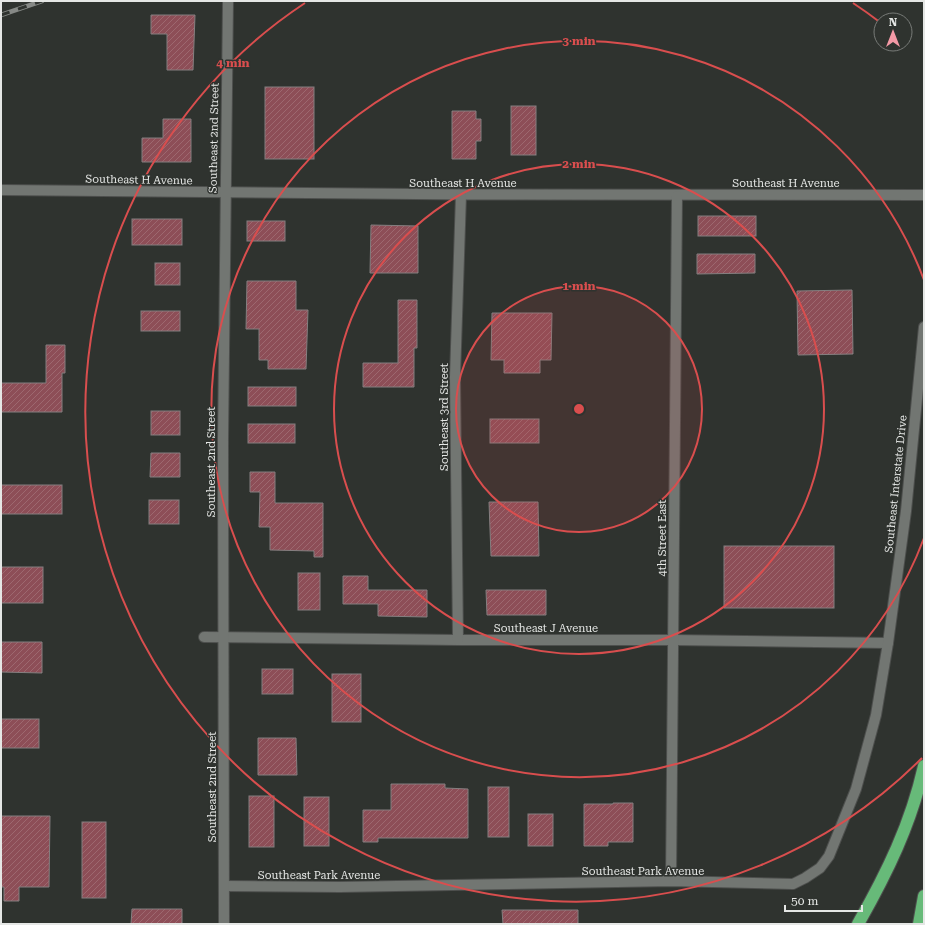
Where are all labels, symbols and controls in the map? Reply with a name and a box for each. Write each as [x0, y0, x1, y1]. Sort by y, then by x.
north arrow [873, 12, 913, 52]
text: N [889, 16, 898, 29]
text: 3 min [562, 34, 596, 48]
text: 4 min [216, 56, 250, 70]
street label: Southeast 2nd Street [207, 83, 221, 193]
text: 2 min [562, 157, 596, 171]
street label: Southeast H Avenue [85, 173, 193, 187]
street label: Southeast H Avenue [409, 177, 517, 190]
street label: Southeast H Avenue [732, 177, 840, 190]
text: 1 min [562, 279, 596, 293]
street label: Southeast 3rd Street [438, 363, 451, 471]
centre of rings [572, 402, 586, 416]
street label: Southeast 2nd Street [205, 407, 218, 517]
street label: Southeast Interstate Drive [882, 415, 910, 553]
street label: 4th Street East [656, 500, 669, 576]
street label: Southeast J Avenue [494, 622, 598, 635]
street label: Southeast 2nd Street [206, 732, 219, 842]
street label: Southeast Park Avenue [582, 865, 704, 878]
street label: Southeast Park Avenue [258, 869, 380, 882]
scale bar [785, 887, 862, 913]
text: 50 m [791, 894, 818, 908]

